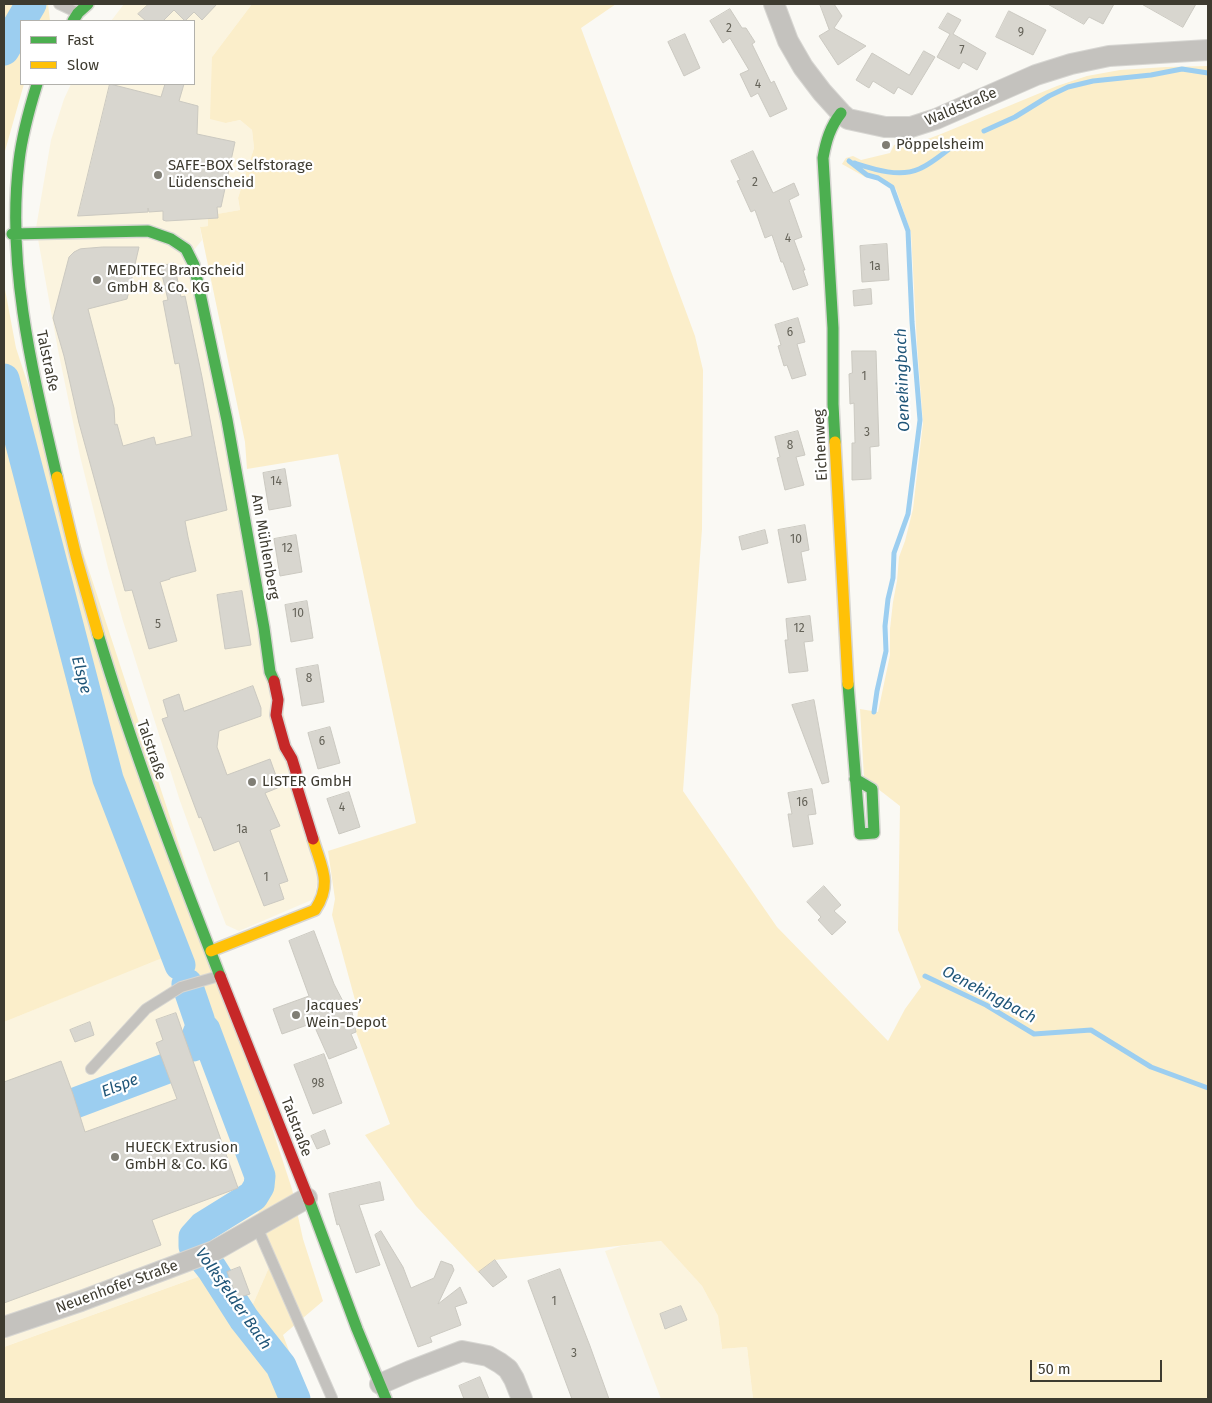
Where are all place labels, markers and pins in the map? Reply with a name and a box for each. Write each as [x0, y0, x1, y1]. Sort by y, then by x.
place label: Pöppelsheim [896, 136, 984, 154]
marker: Pöppelsheim [880, 139, 892, 151]
place label: SAFE-BOX Selfstorage Lüdenscheid [168, 157, 313, 192]
marker: SAFE-BOX Selfstorage Lüdenscheid [152, 169, 164, 181]
place label: MEDITEC Branscheid GmbH & Co. KG [107, 262, 244, 297]
marker: MEDITEC Branscheid GmbH & Co. KG [91, 274, 103, 286]
place label: LISTER GmbH [262, 773, 352, 791]
marker: LISTER GmbH [246, 776, 258, 788]
place label: Jacques’ Wein-Depot [306, 997, 386, 1032]
marker: Jacques’ Wein-Depot [290, 1009, 302, 1021]
place label: HUECK Extrusion GmbH & Co. KG [125, 1139, 238, 1174]
marker: HUECK Extrusion GmbH & Co. KG [109, 1151, 121, 1163]

